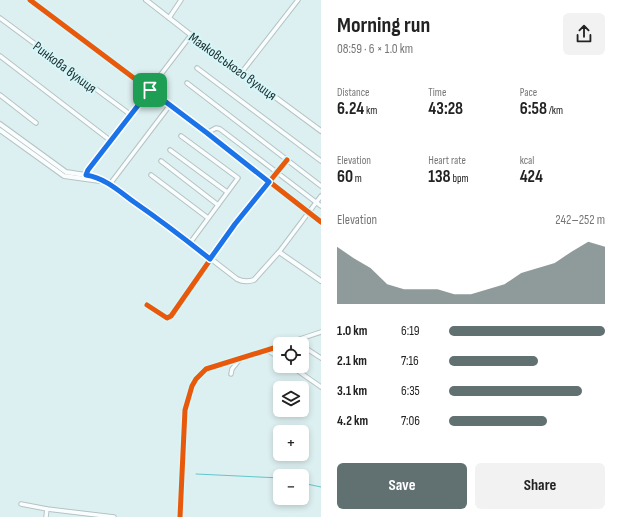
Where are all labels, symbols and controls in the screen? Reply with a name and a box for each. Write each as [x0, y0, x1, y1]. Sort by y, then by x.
text: Morning run [337, 12, 430, 39]
button: share [563, 13, 605, 55]
street label: Маяковського вулиця [185, 29, 280, 104]
street label: Ринкова вулиця [30, 38, 100, 97]
text: 08:59 · 6 × 1.0 km [337, 41, 413, 57]
pin [133, 73, 167, 107]
icon: arrive [139, 79, 161, 101]
text: Distance [337, 86, 369, 99]
text: Time [428, 86, 446, 99]
text: Pace [520, 86, 537, 99]
text: 6.24 [337, 99, 364, 119]
text: 43:28 [428, 99, 463, 119]
text: 6:58 [520, 99, 547, 119]
text: km [364, 104, 377, 117]
text: /km [547, 104, 563, 117]
text: Elevation [337, 154, 371, 167]
text: Heart rate [428, 154, 466, 167]
text: kcal [520, 154, 534, 167]
text: 60 [337, 167, 353, 187]
text: 138 [428, 167, 451, 187]
text: 424 [520, 167, 543, 187]
text: m [353, 172, 362, 185]
text: bpm [451, 172, 469, 185]
text: Elevation [337, 212, 377, 228]
text: 242–252 m [555, 212, 605, 228]
text: 1.0 km [337, 323, 367, 339]
text: 6:19 [401, 323, 419, 339]
map controls [273, 337, 309, 505]
button: locate [273, 337, 309, 373]
text: 2.1 km [337, 353, 367, 369]
text: 7:16 [401, 353, 419, 369]
button: layers [273, 381, 309, 417]
text: 3.1 km [337, 383, 367, 399]
text: 6:35 [401, 383, 420, 399]
text: 4.2 km [337, 413, 368, 429]
text: 7:06 [401, 413, 420, 429]
button: + [273, 425, 309, 461]
button: Save [337, 463, 467, 509]
button: Share [475, 463, 605, 509]
button: − [273, 469, 309, 505]

